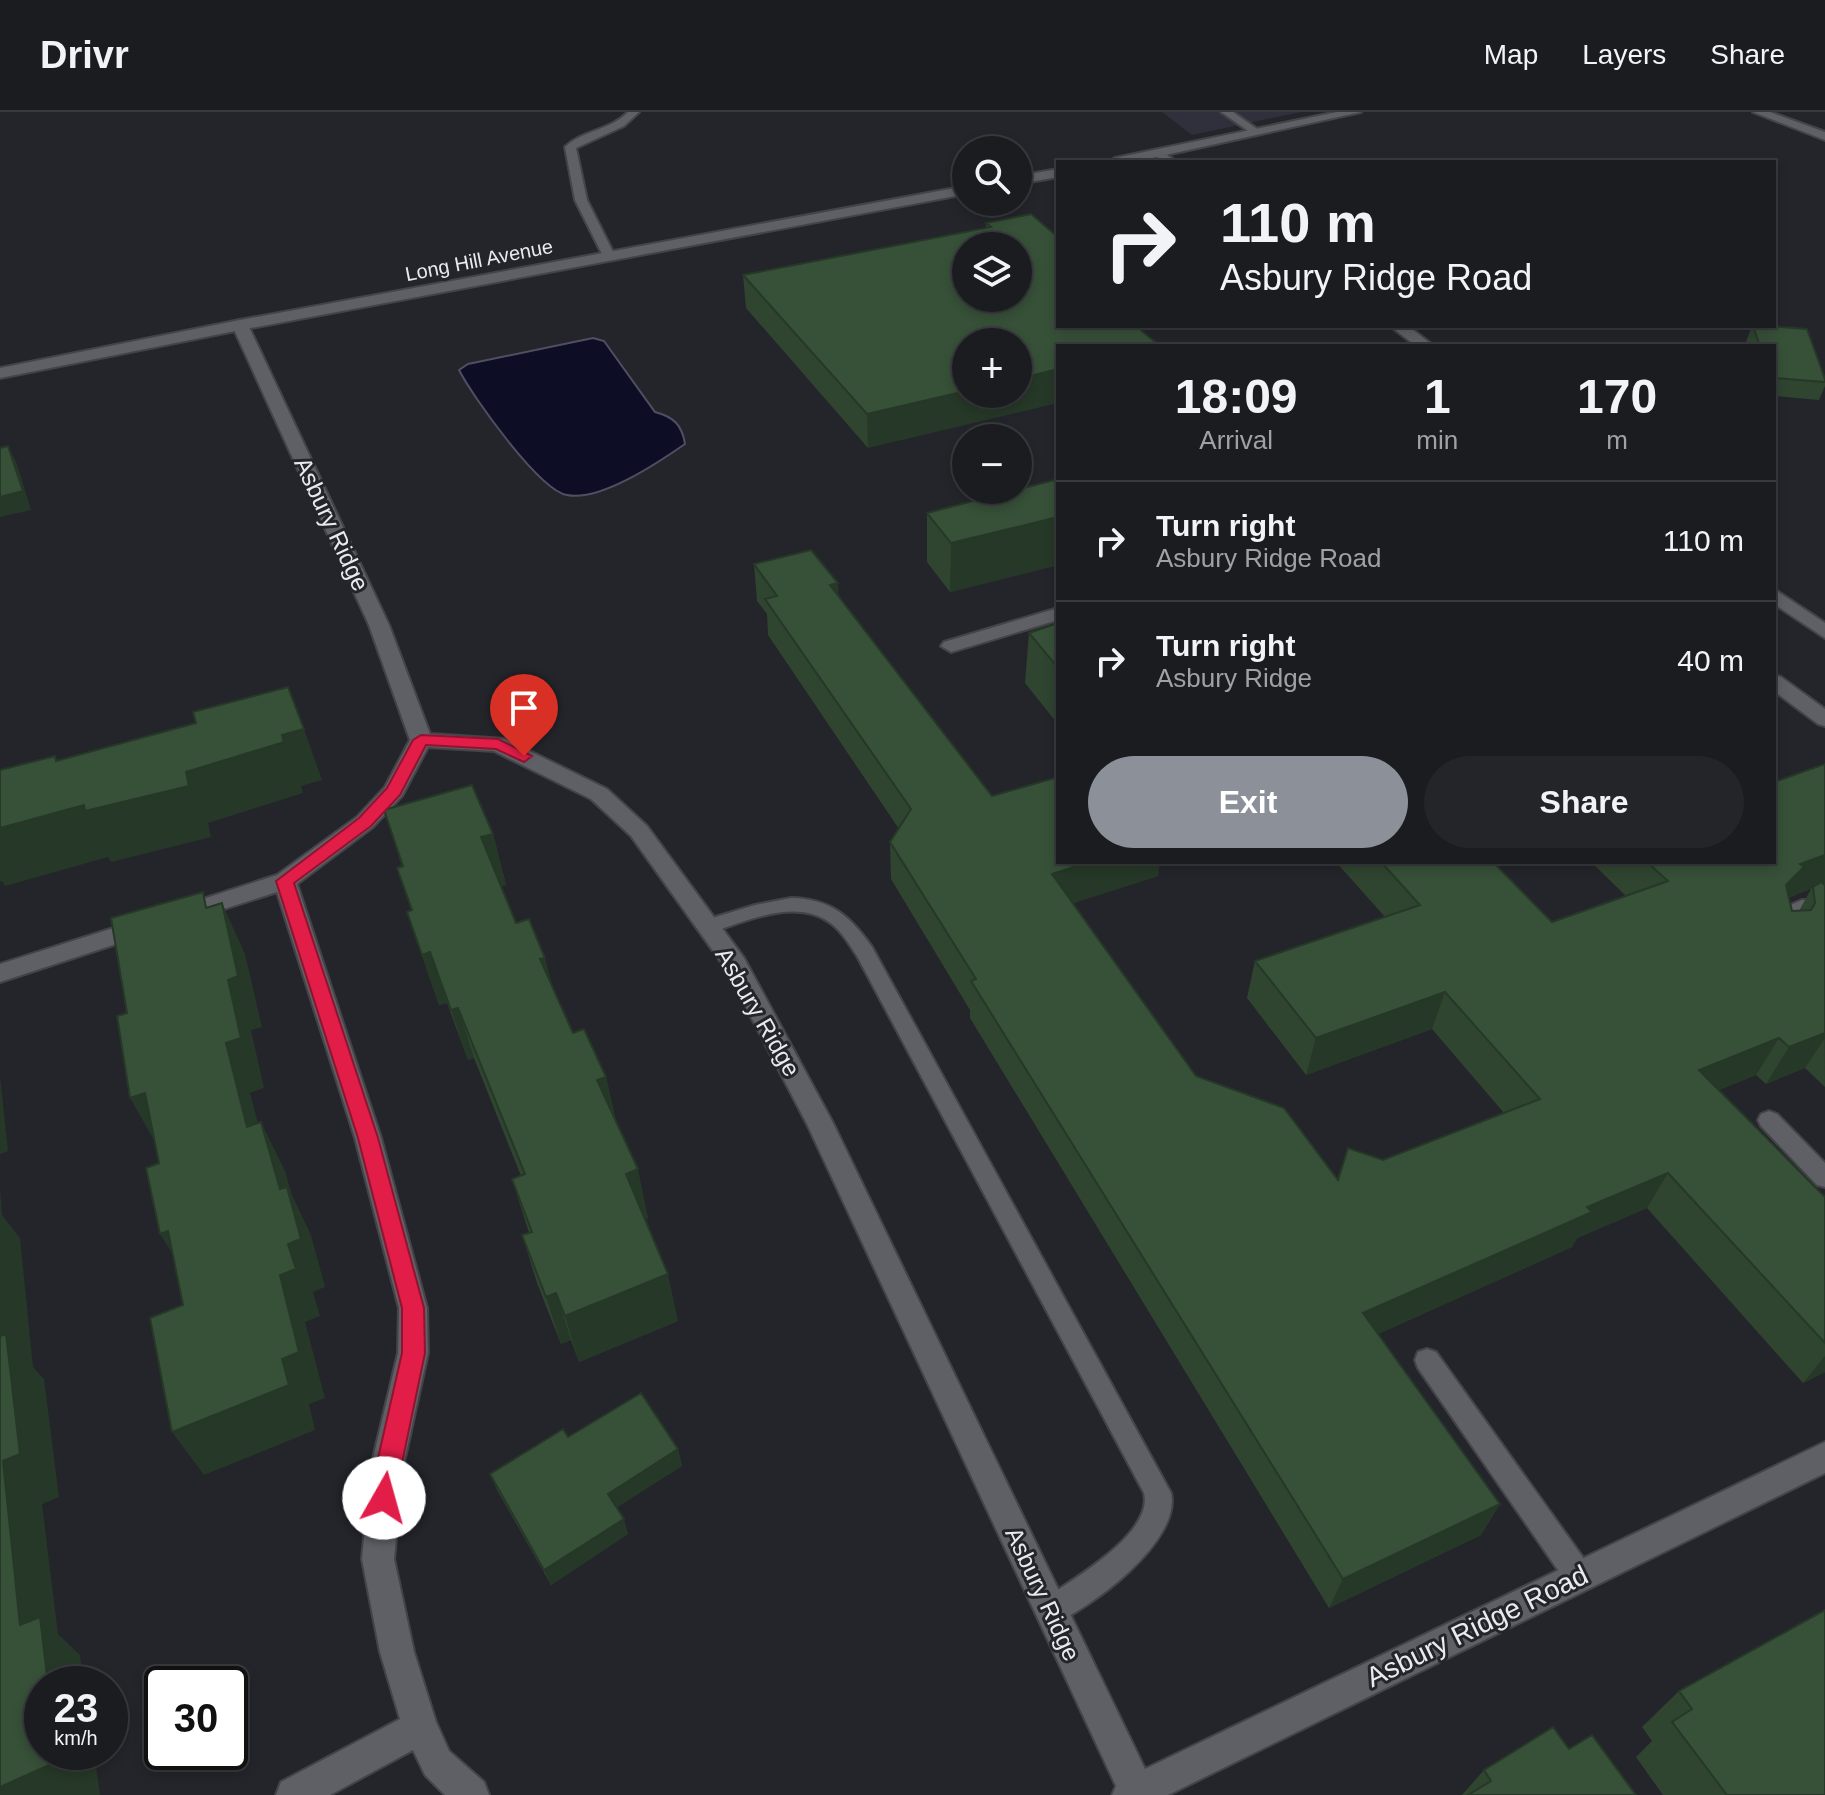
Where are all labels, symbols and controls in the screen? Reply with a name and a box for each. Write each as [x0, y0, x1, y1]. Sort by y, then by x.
text: Drivr [40, 34, 129, 76]
text: Map [1484, 39, 1538, 70]
text: Layers [1582, 39, 1666, 70]
text: Share [1710, 39, 1785, 70]
map controls [952, 136, 1032, 504]
button: search [952, 136, 1032, 216]
text: 110 m [1220, 191, 1376, 254]
icon: right [1088, 192, 1192, 296]
button: layers [952, 232, 1032, 312]
street label: Long Hill Avenue [403, 235, 555, 285]
text: Asbury Ridge Road [1220, 257, 1532, 298]
button: + [952, 328, 1032, 408]
text: 18:09 [1175, 370, 1298, 423]
text: 1 [1424, 370, 1451, 423]
text: 170 [1577, 370, 1657, 423]
button: − [952, 424, 1032, 504]
text: Arrival [1199, 425, 1273, 455]
text: min [1416, 425, 1458, 455]
text: m [1606, 425, 1628, 455]
street label: Asbury Ridge [289, 453, 375, 595]
text: Turn right [1156, 509, 1295, 542]
icon: right [1088, 519, 1132, 563]
text: 110 m [1663, 524, 1744, 557]
text: Asbury Ridge Road [1156, 543, 1381, 573]
text: Turn right [1156, 629, 1295, 662]
icon: right [1088, 639, 1132, 683]
text: 40 m [1677, 644, 1744, 677]
text: Asbury Ridge [1156, 663, 1312, 693]
pin [490, 674, 558, 756]
icon: arrive [502, 686, 546, 730]
button: Exit [1088, 756, 1408, 848]
button: Share [1424, 756, 1744, 848]
street label: Asbury Ridge [710, 943, 806, 1081]
position arrow [342, 1456, 426, 1540]
street label: Asbury Ridge [1000, 1523, 1086, 1665]
street label: Asbury Ridge Road [1361, 1559, 1593, 1693]
speed limit sign: 30 [144, 1666, 248, 1770]
text: 23 [54, 1686, 98, 1730]
text: km/h [54, 1727, 98, 1749]

